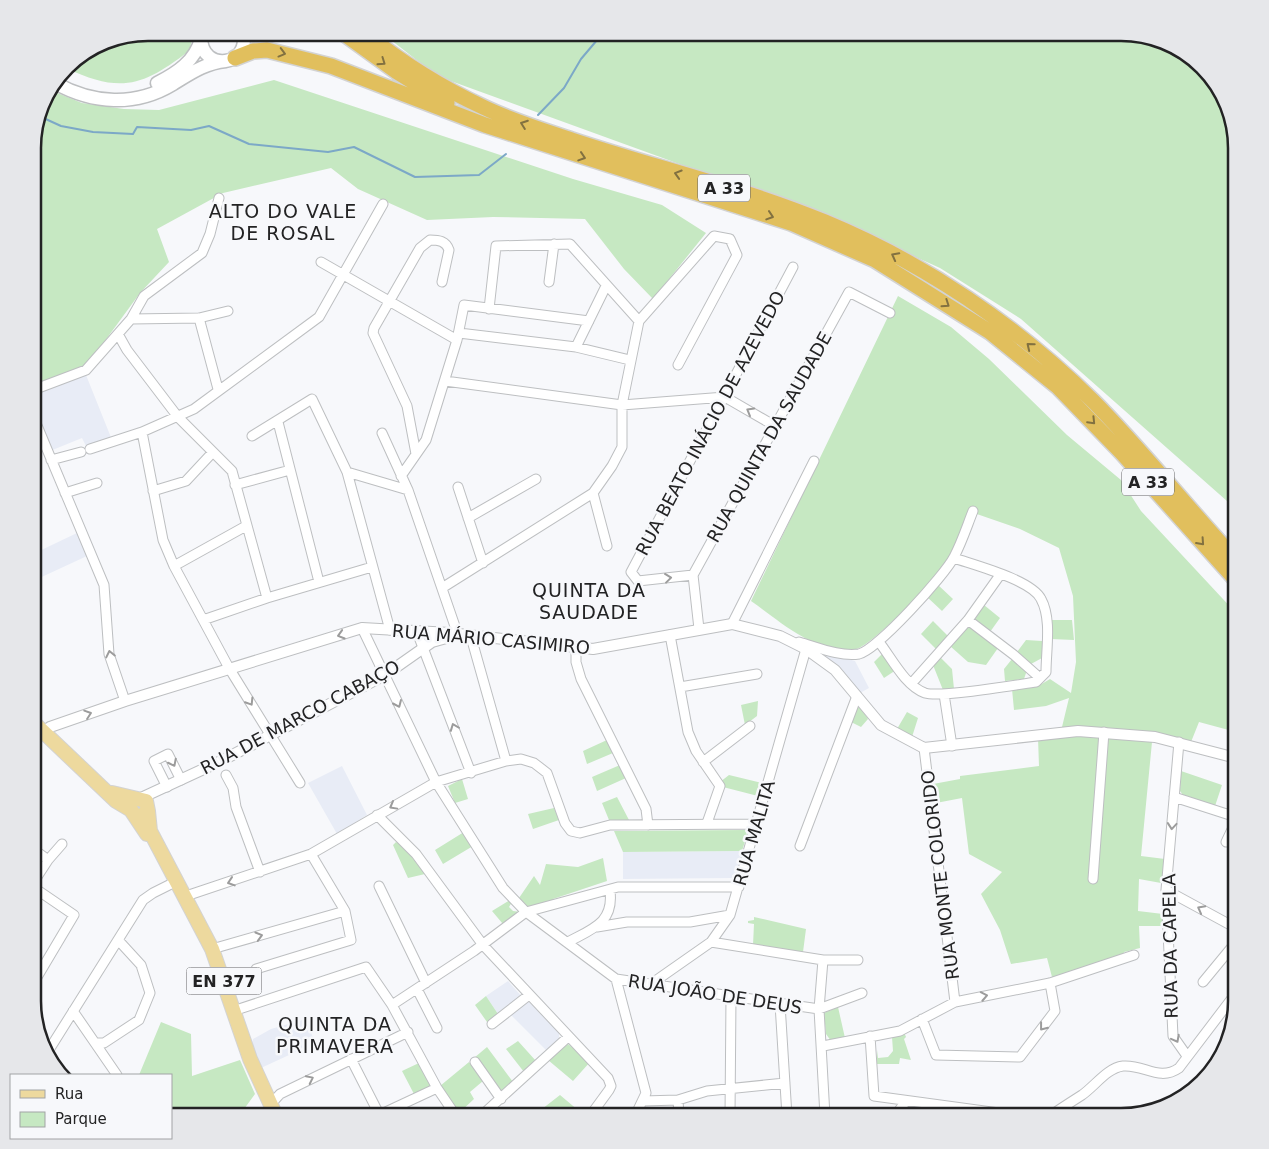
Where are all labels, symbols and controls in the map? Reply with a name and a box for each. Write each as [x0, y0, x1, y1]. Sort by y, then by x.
one-way arrow [277, 48, 286, 58]
one-way arrow [376, 56, 386, 65]
one-way arrow [520, 120, 529, 130]
one-way arrow [577, 151, 585, 161]
one-way arrow [675, 169, 683, 179]
road number: A 33 [698, 174, 750, 202]
district label: ALTO DO VALE DE ROSAL [209, 200, 357, 244]
one-way arrow [765, 210, 774, 220]
one-way arrow [891, 252, 900, 262]
street label: RUA BEATO INÁCIO DE AZEVEDO [631, 287, 789, 559]
one-way arrow [941, 297, 950, 307]
street label: RUA QUINTA DA SAUDADE [702, 328, 836, 546]
one-way arrow [1027, 343, 1036, 351]
one-way arrow [746, 408, 755, 418]
one-way arrow [1086, 415, 1095, 424]
road number: A 33 [1122, 468, 1174, 496]
one-way arrow [1196, 536, 1205, 545]
one-way arrow [665, 573, 673, 584]
district label: QUINTA DA SAUDADE [532, 579, 646, 623]
street label: RUA MÁRIO CASIMIRO [391, 620, 591, 658]
one-way arrow [337, 629, 345, 639]
one-way arrow [105, 650, 116, 659]
street label: RUA DE MARCO CABAÇO [197, 655, 403, 779]
one-way arrow [243, 696, 253, 705]
one-way arrow [392, 699, 403, 708]
one-way arrow [83, 709, 92, 719]
one-way arrow [450, 723, 460, 732]
one-way arrow [167, 758, 177, 767]
street label: RUA MONTE COLORIDO [917, 769, 963, 981]
street label: RUA MALITA [729, 777, 779, 888]
one-way arrow [390, 800, 399, 810]
one-way arrow [1167, 822, 1178, 830]
street label: RUA DA CAPELA [1158, 873, 1182, 1019]
one-way arrow [227, 876, 236, 886]
one-way arrow [1197, 905, 1206, 915]
one-way arrow [255, 931, 263, 941]
road number: EN 377 [186, 968, 262, 994]
street label: RUA JOÃO DE DEUS [627, 970, 803, 1018]
one-way arrow [979, 991, 988, 1002]
district label: QUINTA DA PRIMAVERA [276, 1013, 394, 1057]
one-way arrow [1040, 1021, 1049, 1031]
one-way arrow [1170, 1034, 1180, 1043]
legend [10, 1074, 172, 1139]
one-way arrow [305, 1075, 314, 1085]
text: Rua [55, 1085, 83, 1103]
text: Parque [55, 1110, 107, 1128]

